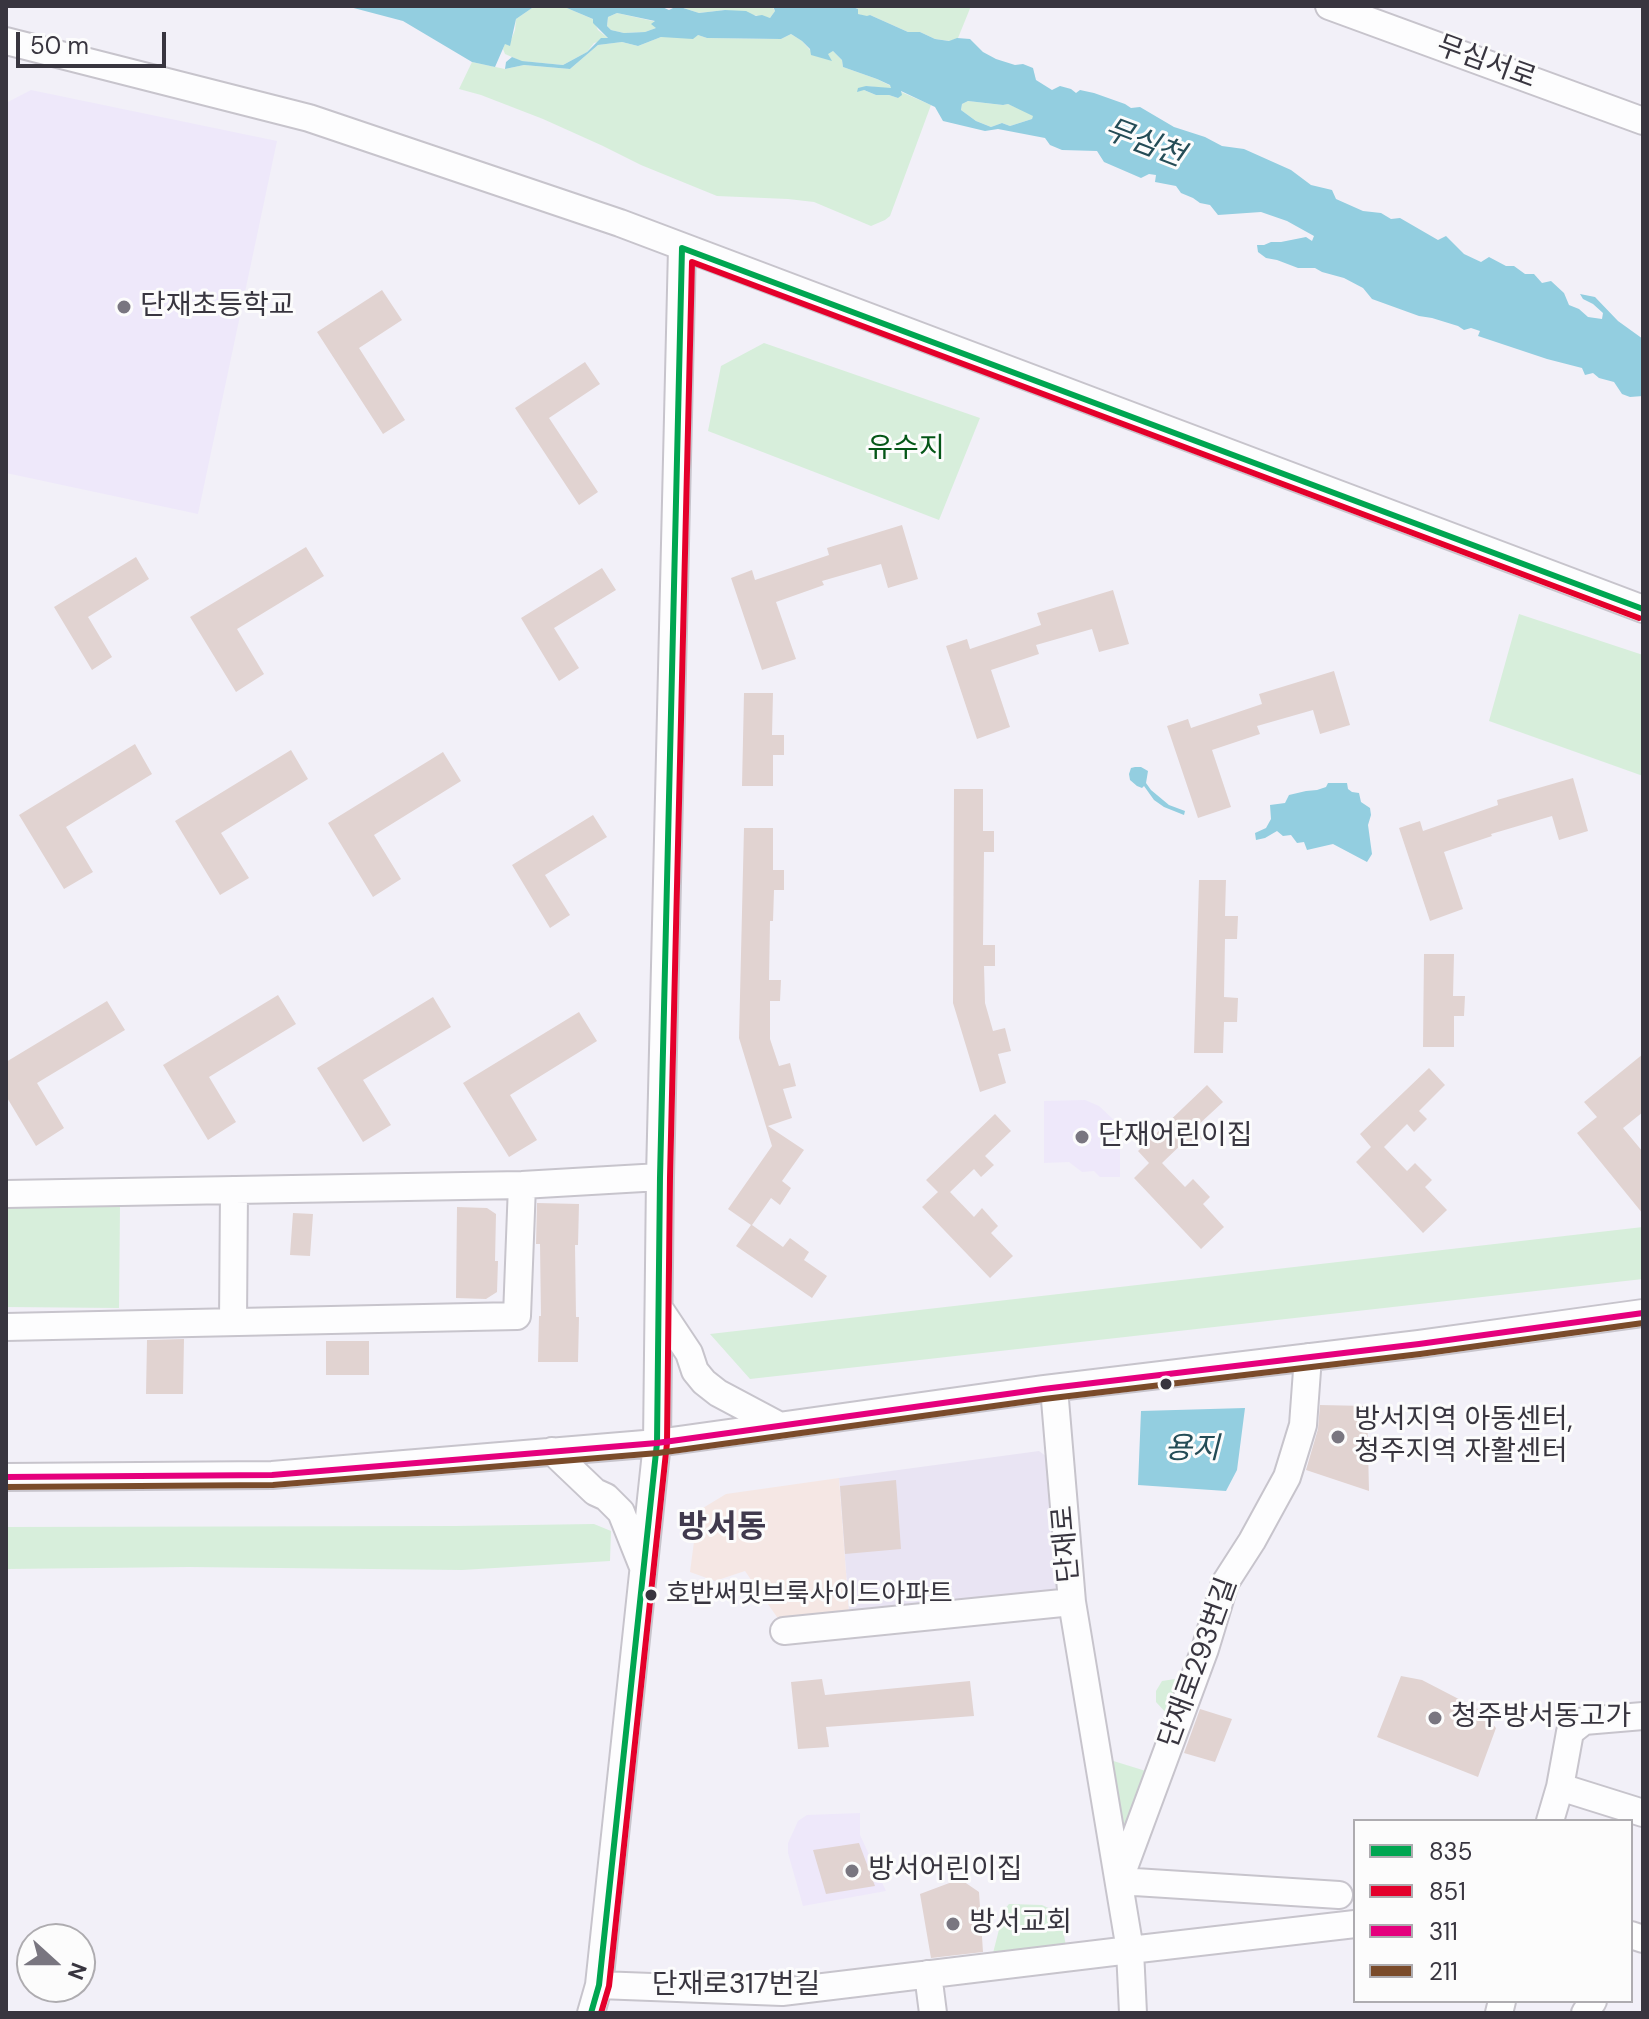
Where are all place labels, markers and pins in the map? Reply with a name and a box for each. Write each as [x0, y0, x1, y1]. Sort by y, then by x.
place label: 단재초등학교 [140, 290, 295, 324]
marker: 단재초등학교 [115, 298, 133, 316]
place label: 단재어린이집 [1098, 1120, 1253, 1154]
marker: 단재어린이집 [1073, 1128, 1091, 1146]
unlabelled marker [1158, 1376, 1174, 1392]
place label: 방서지역 아동센터, 청주지역 자활센터 [1354, 1404, 1573, 1470]
marker: 방서지역 아동센터, 청주지역 자활센터 [1329, 1428, 1347, 1446]
place label: 호반써밋브룩사이드아파트 [666, 1579, 953, 1611]
marker: 호반써밋브룩사이드아파트 [643, 1587, 659, 1603]
place label: 청주방서동고가 [1451, 1701, 1631, 1735]
marker: 청주방서동고가 [1426, 1709, 1444, 1727]
place label: 방서어린이집 [868, 1854, 1023, 1888]
marker: 방서어린이집 [843, 1862, 861, 1880]
place label: 방서교회 [969, 1907, 1072, 1941]
marker: 방서교회 [944, 1915, 962, 1933]

